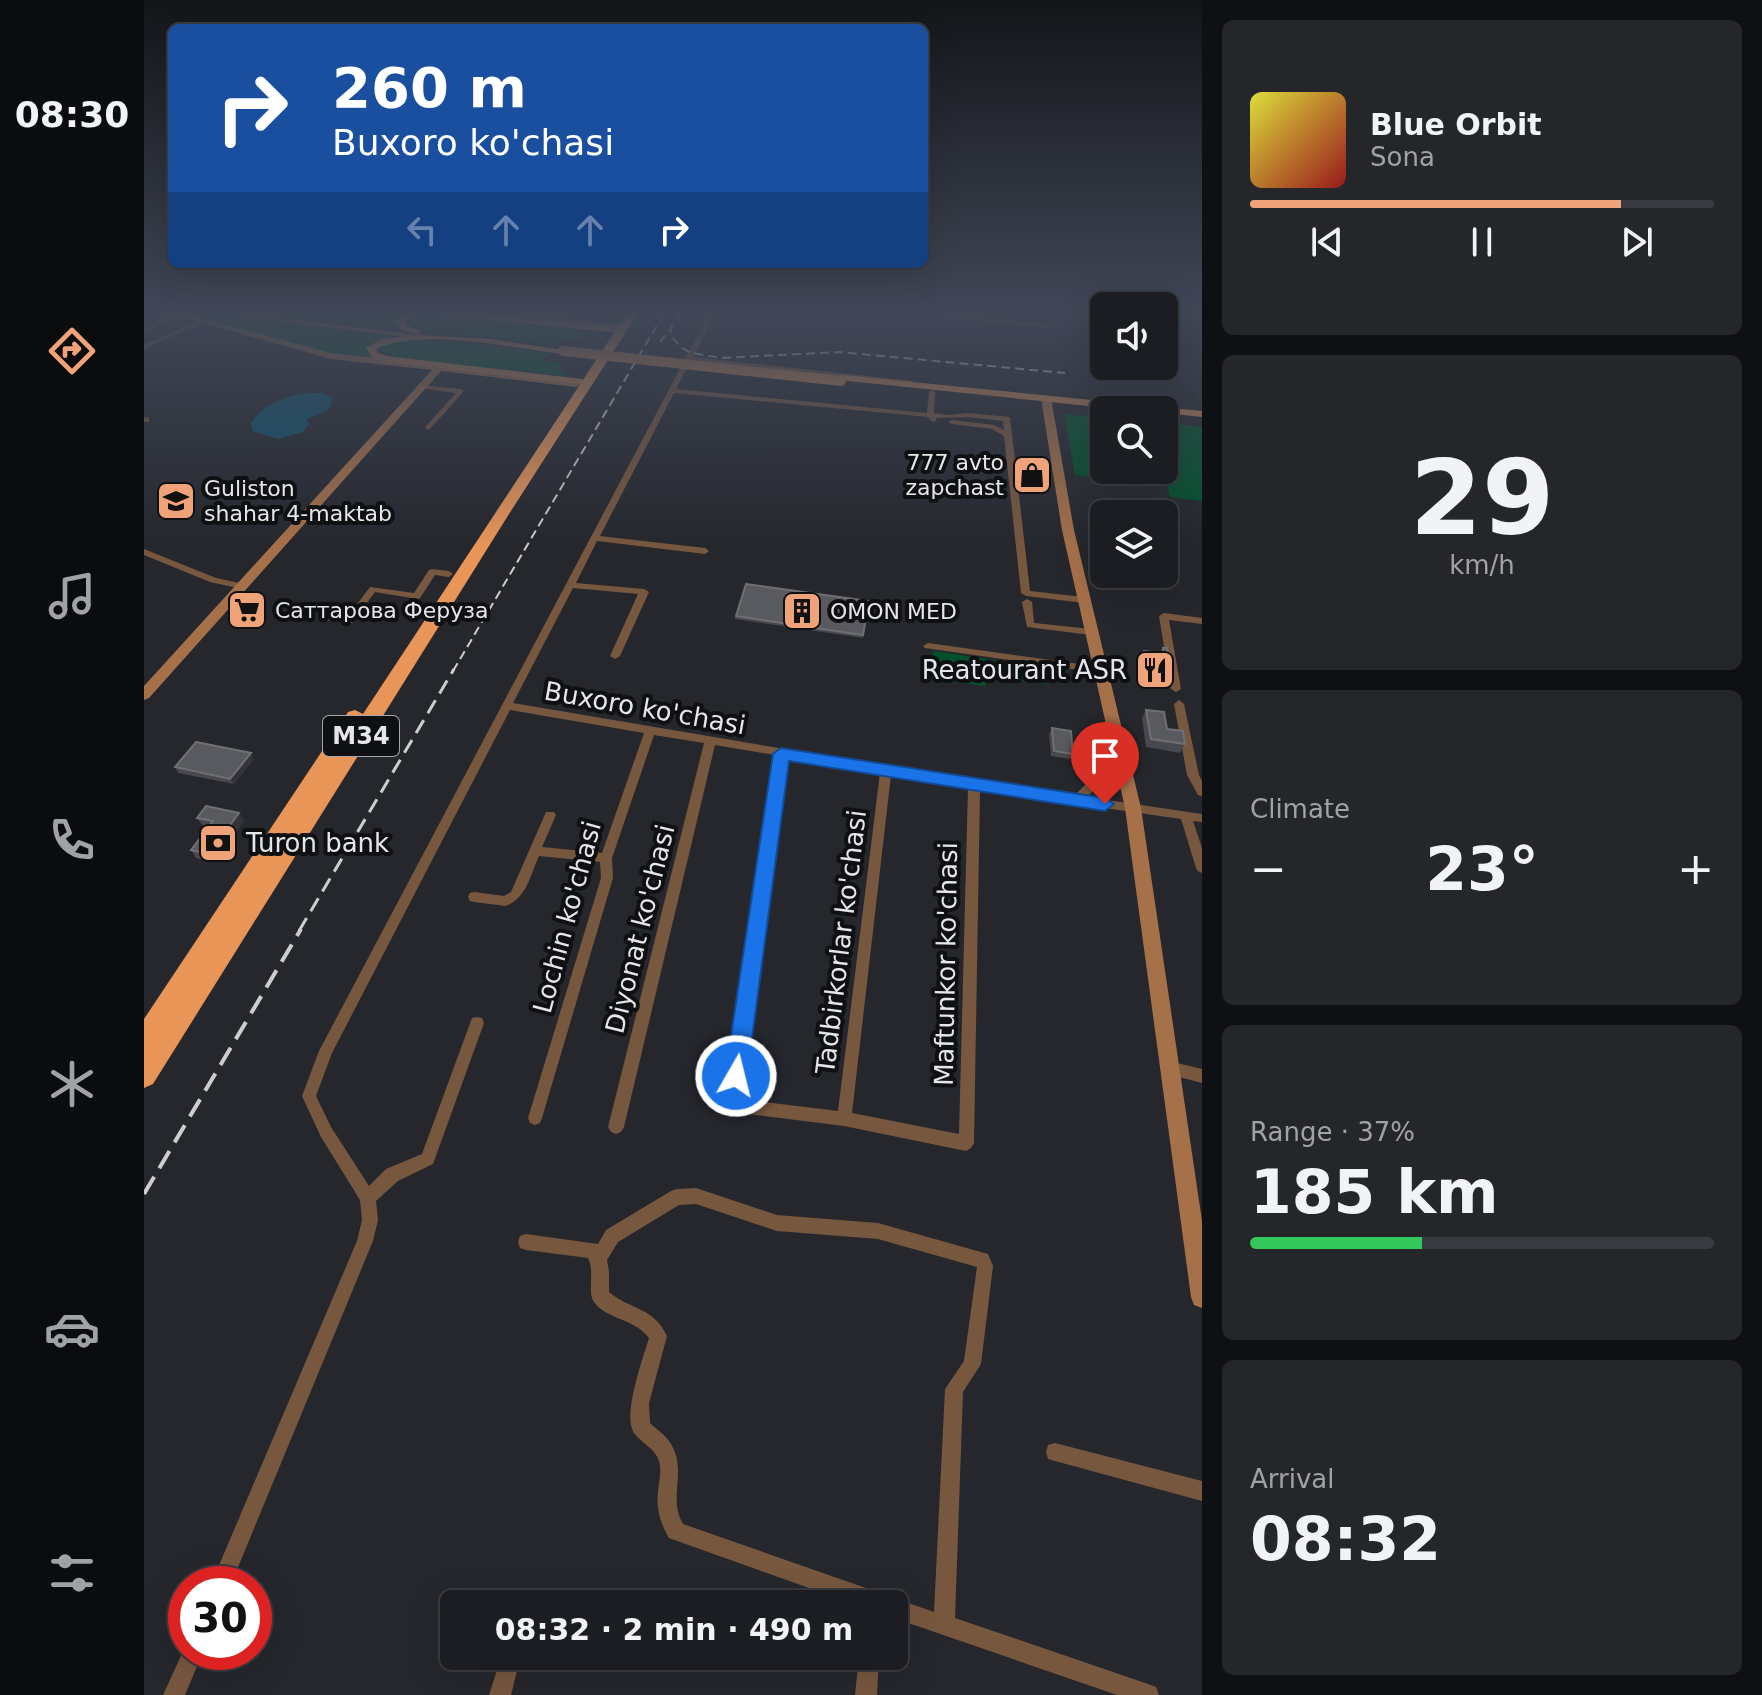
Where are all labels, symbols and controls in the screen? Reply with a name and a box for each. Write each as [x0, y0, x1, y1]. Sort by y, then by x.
text: 260 m [332, 55, 527, 120]
icon: right [200, 56, 304, 160]
text: 08:30 [15, 94, 129, 135]
text: Blue Orbit [1370, 107, 1542, 142]
text: Buxoro ko'chasi [332, 122, 614, 163]
text: Sona [1370, 142, 1435, 172]
icon: left [400, 208, 444, 252]
icon: ahead [484, 208, 528, 252]
icon: ahead [568, 208, 612, 252]
icon: right [652, 208, 696, 252]
icon: previous [1305, 220, 1349, 264]
icon: pause [1460, 220, 1504, 264]
icon: next [1615, 220, 1659, 264]
map controls [1090, 292, 1178, 588]
button: sound [1090, 292, 1178, 380]
icon: directions [44, 323, 100, 379]
button: search [1090, 396, 1178, 484]
text: 29 [1410, 437, 1554, 559]
place label: 777 avto zapchast [905, 450, 1004, 500]
shop icon: 777 avto zapchast [1011, 454, 1053, 496]
place label: Guliston shahar 4-maktab [204, 476, 392, 526]
school or university icon: Guliston shahar 4-maktab [155, 480, 197, 522]
button: layers [1090, 500, 1178, 588]
text: km/h [1449, 550, 1515, 580]
icon: music [44, 568, 100, 624]
supermarket icon: Саттарова Феруза [226, 589, 268, 631]
building icon: OMON MED [781, 590, 823, 632]
place label: Саттарова Феруза [275, 598, 488, 623]
place label: OMON MED [830, 599, 957, 624]
restaurant icon: Reatourant ASR [1134, 649, 1176, 691]
place label: Reatourant ASR [922, 655, 1127, 685]
street label: Buxoro ko'chasi [542, 676, 748, 740]
road number: M34 [323, 716, 399, 756]
pin [1071, 722, 1139, 804]
icon: arrive [1083, 734, 1127, 778]
text: Climate [1250, 794, 1350, 824]
street label: Tadbirkorlar ko'chasi [810, 808, 872, 1077]
icon: phone [44, 812, 100, 868]
street label: Lochin ko'chasi [527, 818, 607, 1016]
bank icon: Turon bank [197, 822, 239, 864]
street label: Diyonat ko'chasi [600, 822, 680, 1036]
place label: Turon bank [245, 828, 389, 858]
text: 23° [1425, 834, 1539, 904]
street label: Maftunkor ko'chasi [929, 842, 963, 1086]
text: − [1250, 843, 1287, 894]
text: + [1677, 843, 1714, 894]
position arrow [694, 1034, 778, 1118]
icon: climate [44, 1056, 100, 1112]
text: Range · 37% [1250, 1117, 1415, 1147]
text: 185 km [1250, 1157, 1499, 1227]
icon: car [44, 1301, 100, 1357]
text: Arrival [1250, 1464, 1334, 1494]
text: 08:32 [1250, 1504, 1441, 1574]
icon: filters [44, 1545, 100, 1601]
speed limit sign: 30 [168, 1566, 272, 1670]
text: 08:32 · 2 min · 490 m [495, 1612, 853, 1647]

